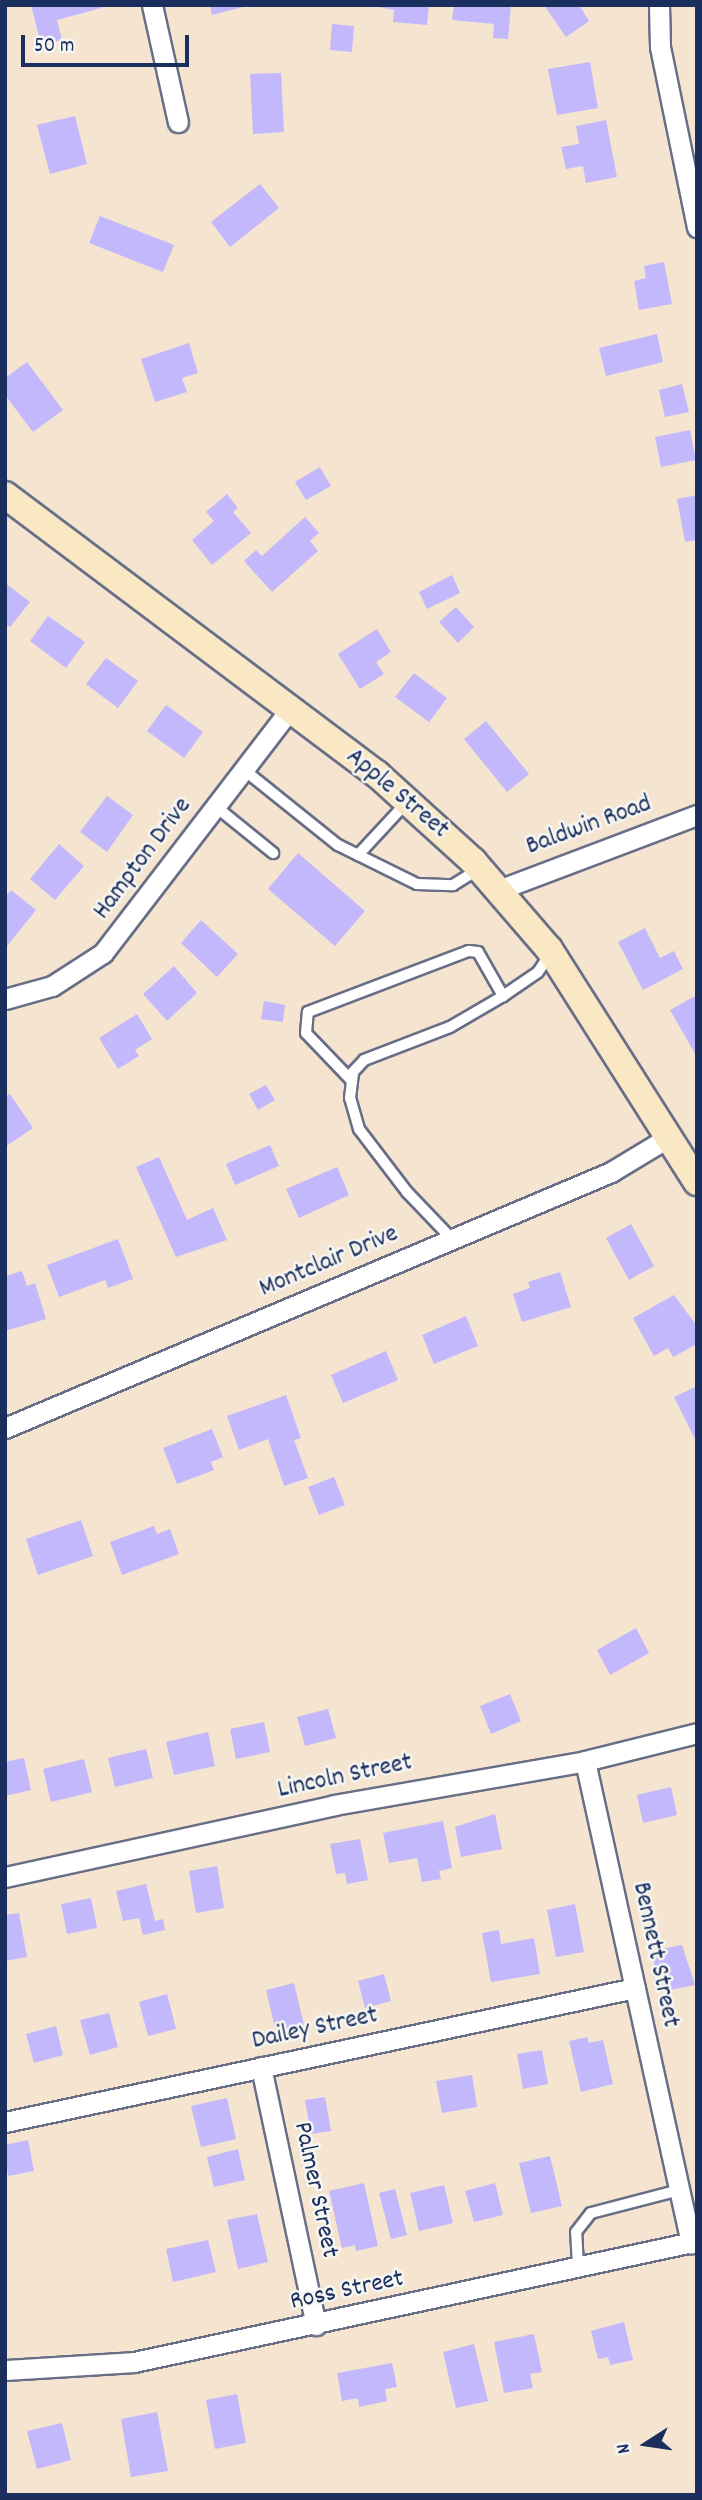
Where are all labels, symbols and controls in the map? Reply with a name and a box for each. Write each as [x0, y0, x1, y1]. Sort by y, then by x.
scale bar [24, 21, 192, 65]
text: 50 m [34, 32, 74, 62]
street label: Apple Street [339, 742, 455, 846]
street label: Baldwin Road [522, 789, 656, 863]
street label: Hampton Drive [87, 792, 199, 926]
street label: Montclair Drive [255, 1219, 403, 1305]
street label: Lincoln Street [275, 1748, 415, 1806]
street label: Bennett Street [624, 1880, 686, 2030]
street label: Dailey Street [249, 2000, 381, 2058]
street label: Palmer Street [285, 2119, 345, 2261]
street label: Ross Street [287, 2264, 407, 2318]
north arrow [611, 2409, 681, 2479]
text: N [611, 2441, 639, 2456]

